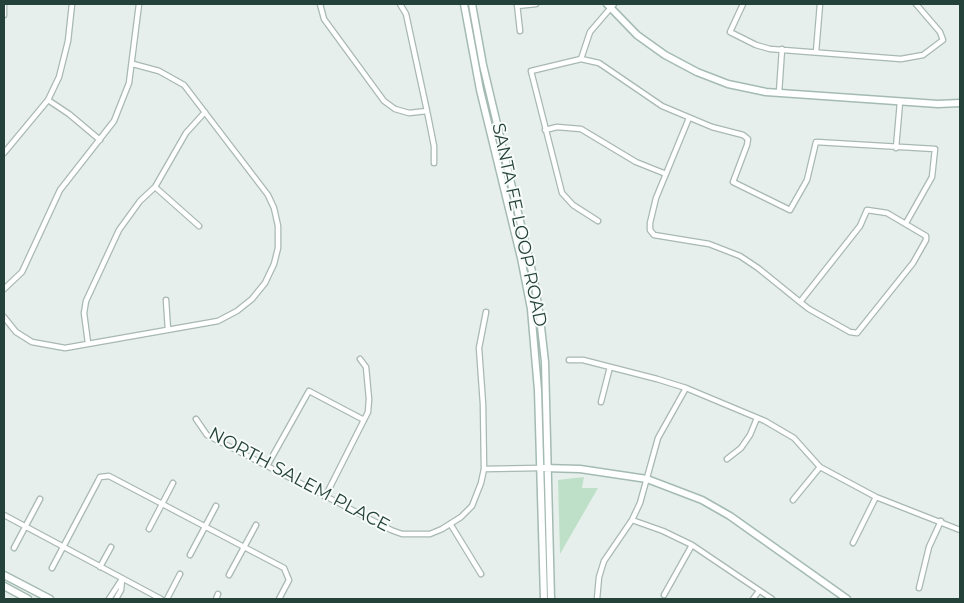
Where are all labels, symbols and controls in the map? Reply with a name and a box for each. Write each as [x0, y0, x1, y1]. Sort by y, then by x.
street label: SANTA FE LOOP ROAD [487, 121, 551, 329]
street label: NORTH SALEM PLACE [205, 423, 393, 537]

